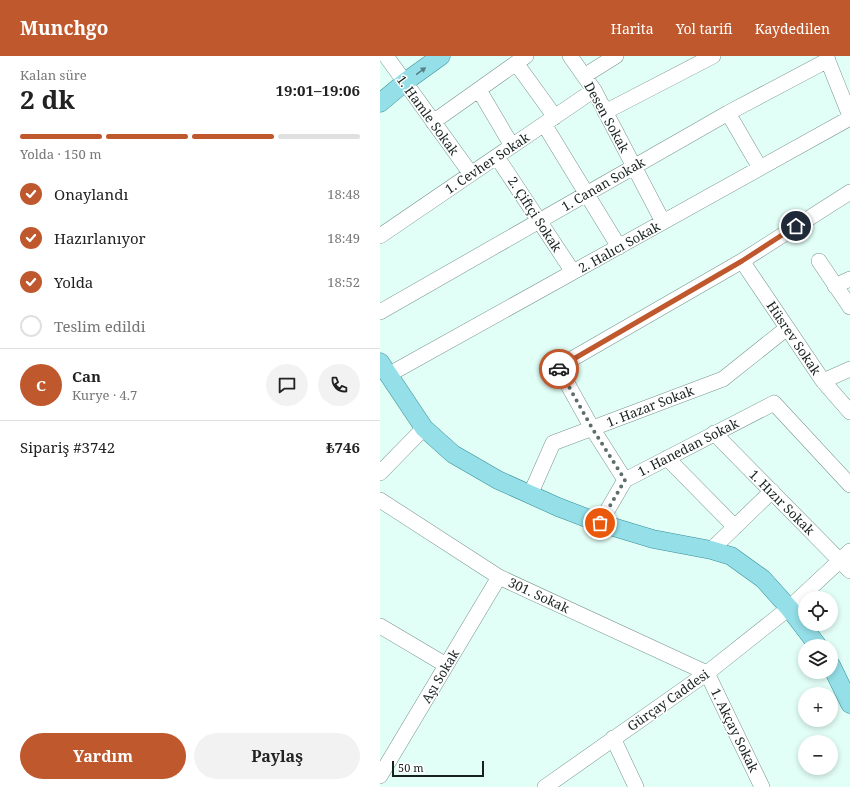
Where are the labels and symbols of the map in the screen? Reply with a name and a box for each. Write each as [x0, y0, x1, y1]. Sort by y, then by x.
one-way arrow [416, 66, 427, 75]
street label: 1. Hamle Sokak [393, 71, 464, 159]
street label: Desen Sokak [580, 78, 634, 156]
street label: 1. Cevher Sokak [441, 128, 533, 198]
street label: 1. Canan Sokak [558, 153, 648, 215]
street label: 2. Çiftçi Sokak [504, 173, 566, 255]
pin [779, 209, 813, 243]
street label: 2. Halıcı Sokak [575, 217, 663, 277]
street label: Hüsrev Sokak [763, 298, 826, 379]
courier [539, 349, 579, 389]
street label: 1. Hazar Sokak [604, 381, 697, 431]
street label: 1. Hanedan Sokak [634, 414, 742, 480]
street label: 1. Hızır Sokak [745, 465, 819, 539]
pin [583, 506, 617, 540]
street label: 301. Sokak [505, 573, 573, 617]
street label: Aşı Sokak [417, 645, 463, 706]
street label: Gürçay Caddesi [623, 665, 713, 735]
street label: 1. Akçay Sokak [707, 685, 763, 775]
scale bar [392, 759, 484, 778]

